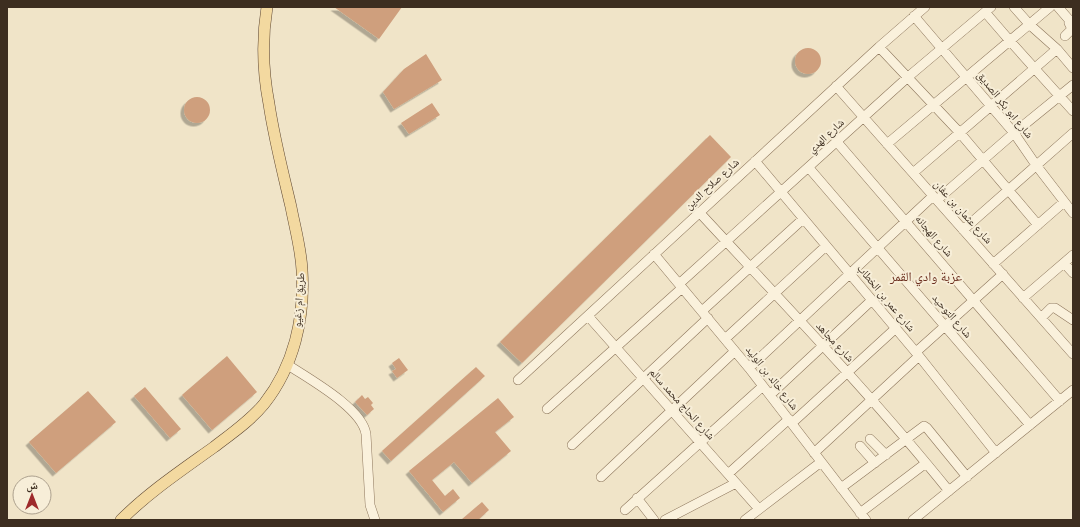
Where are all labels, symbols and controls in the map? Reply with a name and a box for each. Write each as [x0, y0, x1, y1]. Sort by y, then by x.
street label: شارع ابو بكر الصديق [974, 69, 1036, 141]
street label: شارع الهدي [805, 116, 848, 157]
street label: شارع صلاح الدين [682, 156, 742, 212]
street label: شارع عثمان بن عفان [931, 178, 995, 246]
street label: شارع الهجانه [912, 213, 956, 259]
street label: شارع عمر بن الخطاب [854, 262, 918, 334]
district label: عزبة وادي القمر [889, 269, 962, 287]
street label: طريق ام زغيو [291, 272, 307, 328]
street label: شارع التوحيد [929, 291, 975, 341]
street label: شارع مجاهد [813, 319, 857, 365]
street label: شارع خالد بن الوليد [743, 343, 801, 413]
street label: شارع الحاج محمد سالم [646, 366, 717, 443]
north arrow [12, 475, 52, 515]
text: ش [26, 479, 38, 493]

